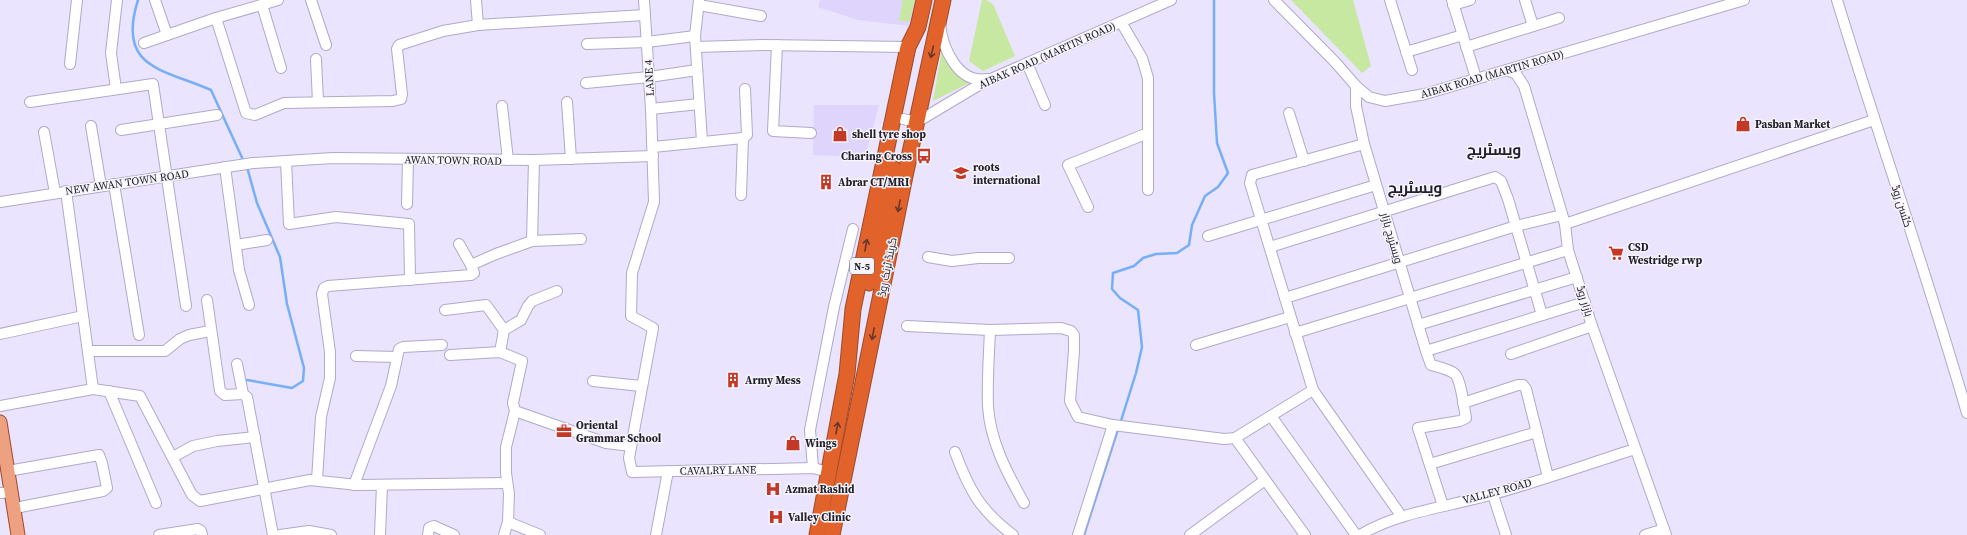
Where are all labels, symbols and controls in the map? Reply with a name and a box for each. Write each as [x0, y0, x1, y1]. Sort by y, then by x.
street label: AIBAK ROAD (MARTIN ROAD) [976, 18, 1118, 93]
one-way arrow [927, 45, 935, 58]
street label: AIBAK ROAD (MARTIN ROAD) [1419, 47, 1566, 102]
street label: LANE 4 [641, 59, 658, 97]
shop icon: Pasban Market [1734, 115, 1752, 133]
place label: Pasban Market [1755, 117, 1831, 132]
shop icon: shell tyre shop [831, 125, 849, 143]
place label: shell tyre shop [852, 127, 926, 142]
district label: ویسٹریج [1467, 139, 1521, 160]
bus stop icon: Charing Cross [915, 147, 933, 165]
place label: Charing Cross [841, 149, 912, 164]
street label: AWAN TOWN ROAD [404, 152, 502, 169]
place label: roots international [973, 160, 1041, 188]
school or university icon: roots international [952, 164, 970, 182]
street label: NEW AWAN TOWN ROAD [64, 166, 190, 199]
building icon: Abrar CT/MRI [817, 173, 835, 191]
place label: Abrar CT/MRI [838, 175, 909, 190]
district label: ویسٹریج [1388, 177, 1442, 198]
street label: کٹسن روڈ [1888, 183, 1915, 229]
one-way arrow [895, 199, 903, 212]
street label: ویسٹریج بازار [1377, 210, 1406, 265]
street label: گرینڈ ٹرنک روڈ [874, 236, 901, 298]
one-way arrow [863, 238, 871, 251]
place label: CSD Westridge rwp [1628, 240, 1702, 268]
supermarket icon: CSD Westridge rwp [1607, 244, 1625, 262]
road number: N-5 [850, 258, 874, 274]
street label: بازار روڈ [1573, 284, 1596, 319]
one-way arrow [869, 327, 877, 340]
building icon: Army Mess [724, 371, 742, 389]
place label: Army Mess [745, 373, 801, 388]
place label: Oriental Grammar School [576, 418, 662, 446]
office icon: Oriental Grammar School [555, 422, 573, 440]
one-way arrow [834, 422, 842, 435]
shop icon: Wings [784, 434, 802, 452]
place label: Wings [805, 436, 837, 451]
street label: CAVALRY LANE [680, 462, 757, 479]
street label: VALLEY ROAD [1461, 475, 1534, 508]
hospital icon: Azmat Rashid [764, 480, 782, 498]
place label: Azmat Rashid [785, 482, 855, 497]
hospital icon: Valley Clinic [767, 508, 785, 526]
place label: Valley Clinic [788, 510, 851, 525]

